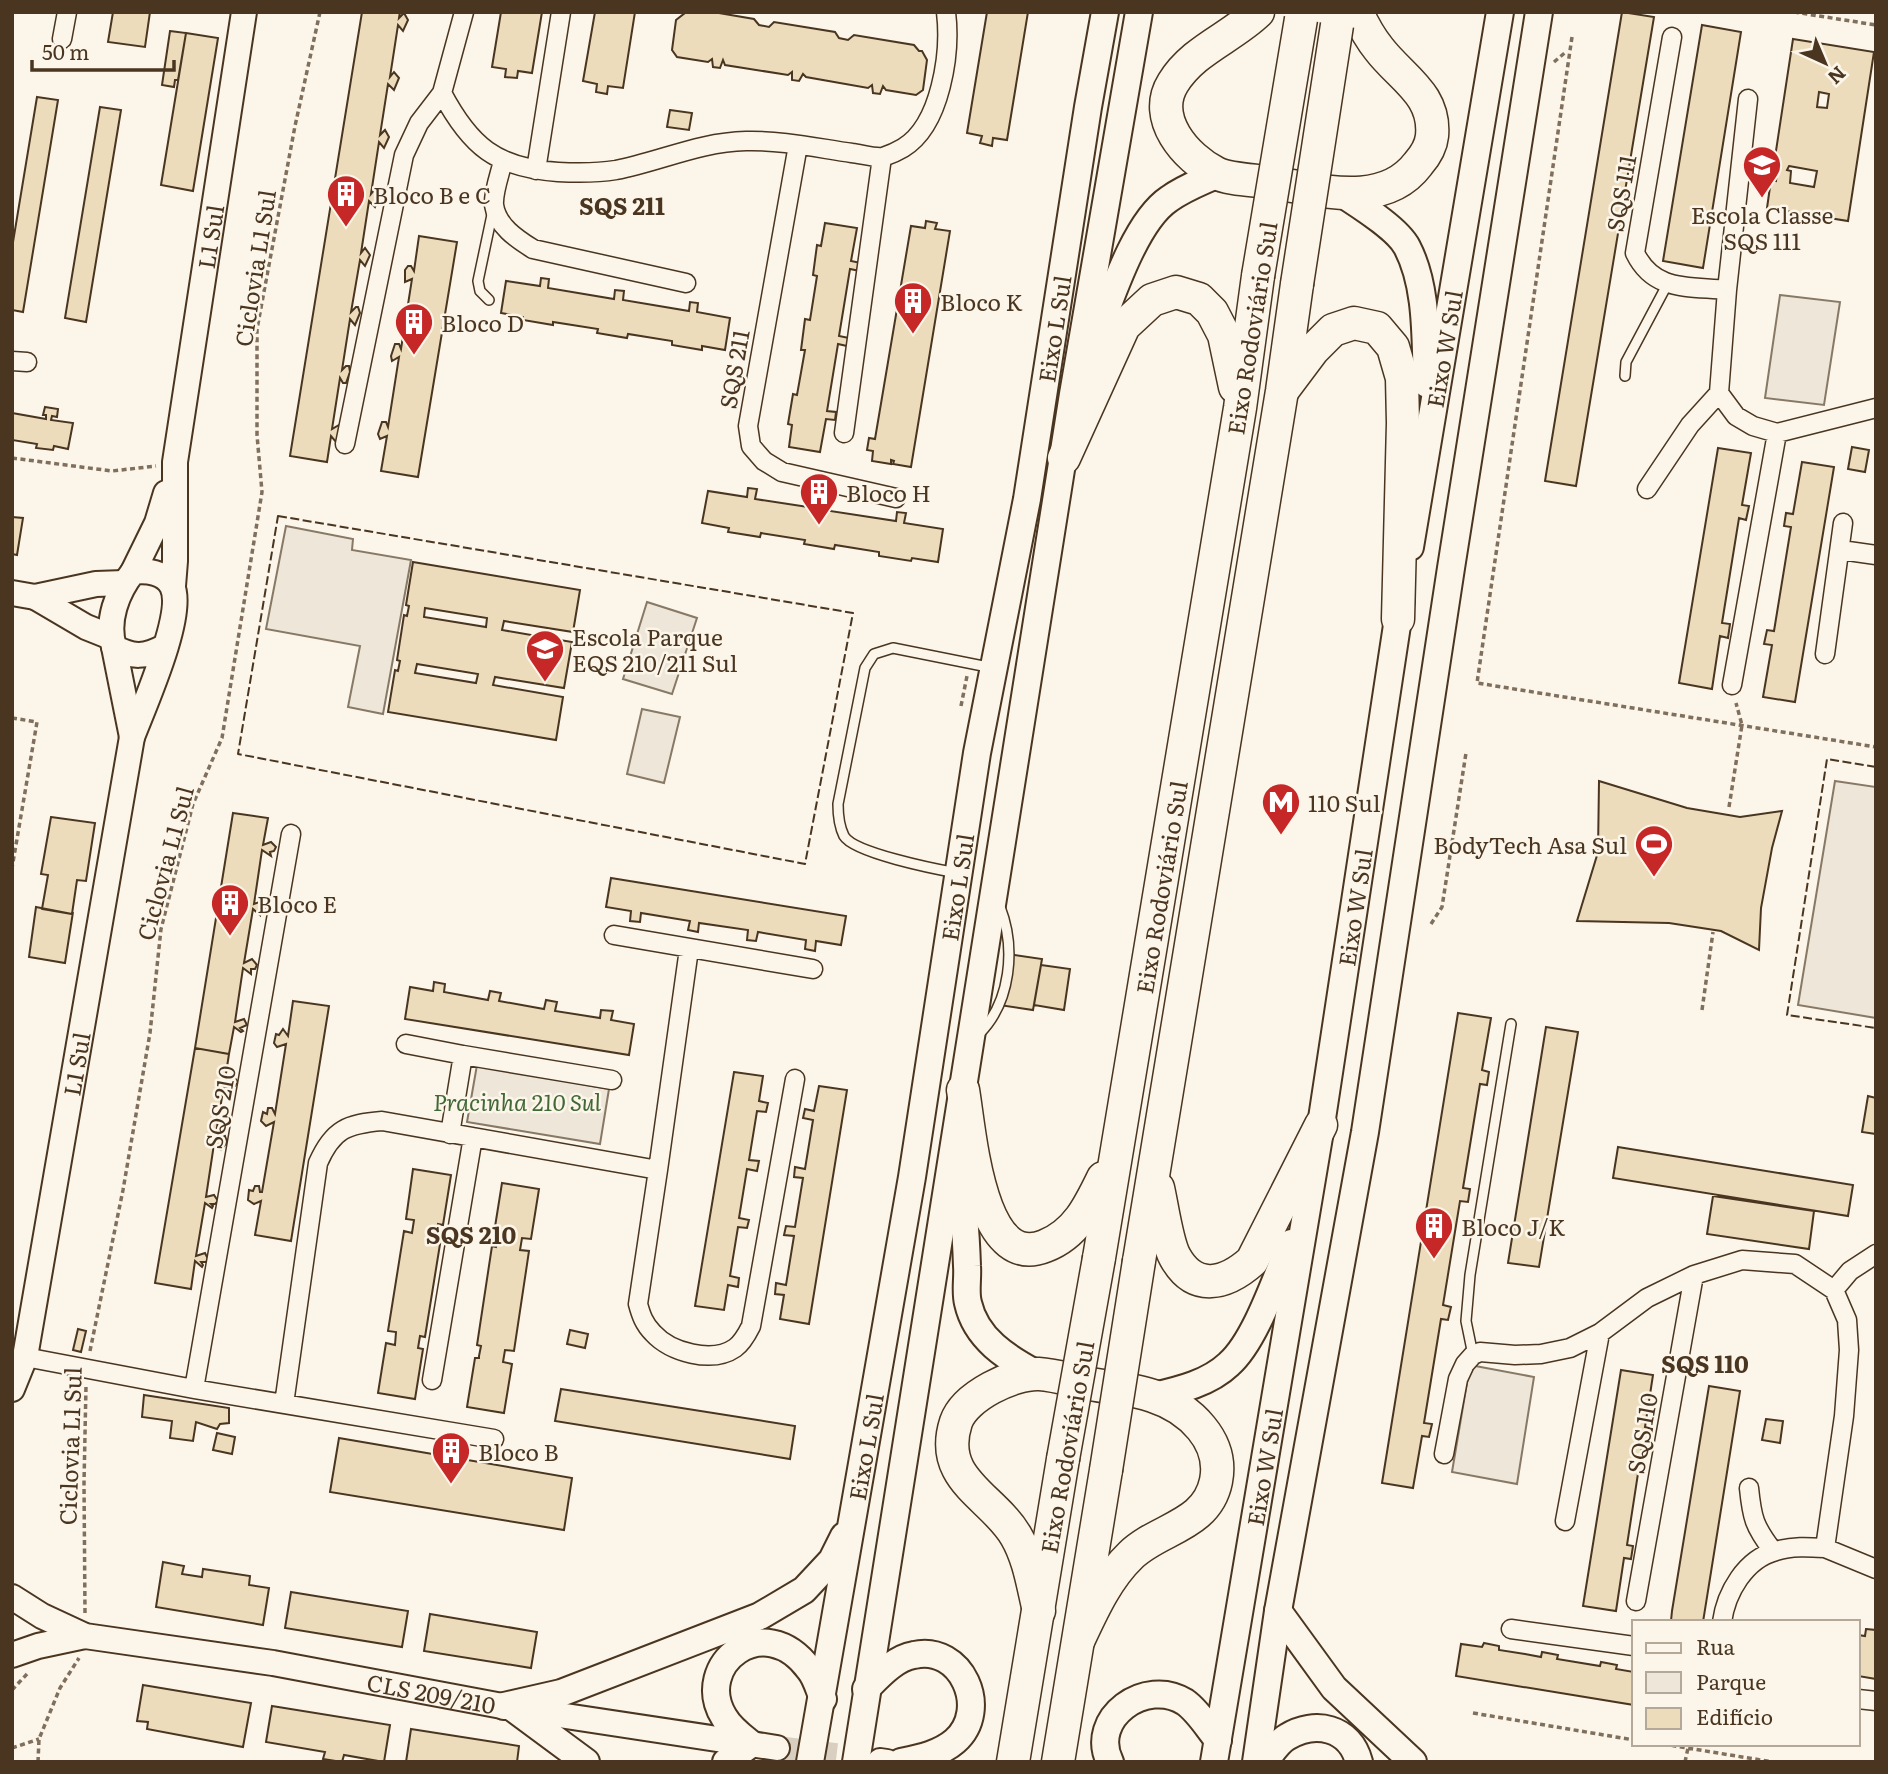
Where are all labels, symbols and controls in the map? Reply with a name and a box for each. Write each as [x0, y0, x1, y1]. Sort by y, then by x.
scale bar [32, 28, 173, 72]
north arrow [1790, 28, 1860, 98]
text: 50 m [42, 35, 89, 66]
text: N [1822, 60, 1853, 92]
school or university icon: Escola Classe SQS 111 [1741, 144, 1783, 199]
street label: SQS 111 [1597, 152, 1643, 234]
building icon: Bloco B e C [325, 173, 367, 228]
place label: Bloco B e C [373, 177, 491, 211]
street label: Ciclovia L1 Sul [225, 187, 283, 349]
district label: SQS 211 [579, 187, 665, 222]
place label: Escola Classe SQS 111 [1691, 197, 1833, 257]
street label: L1 Sul [188, 202, 231, 271]
street label: Eixo Rodoviário Sul [1217, 219, 1285, 437]
street label: Eixo L Sul [1028, 272, 1079, 385]
building icon: Bloco K [892, 280, 934, 335]
place label: Bloco K [940, 284, 1023, 318]
street label: Eixo W Sul [1417, 287, 1470, 410]
building icon: Bloco D [393, 301, 435, 356]
place label: Bloco D [441, 305, 524, 339]
street label: SQS 211 [709, 327, 757, 411]
building icon: Bloco H [798, 471, 840, 526]
place label: Bloco H [846, 475, 931, 509]
place label: Escola Parque EQS 210/211 Sul [572, 619, 738, 679]
school or university icon: Escola Parque EQS 210/211 Sul [524, 628, 566, 683]
street label: Eixo Rodoviário Sul [1126, 778, 1195, 996]
metro station icon: 110 Sul [1260, 781, 1302, 836]
street label: Ciclovia L1 Sul [127, 782, 201, 944]
place label: 110 Sul [1308, 785, 1381, 819]
sports icon: BodyTech Asa Sul [1633, 823, 1675, 878]
place label: BodyTech Asa Sul [1433, 827, 1627, 861]
street label: Eixo L Sul [931, 831, 981, 943]
street label: Eixo W Sul [1328, 846, 1380, 969]
building icon: Bloco E [209, 882, 251, 937]
place label: Bloco E [257, 886, 337, 920]
street label: L1 Sul [53, 1029, 98, 1099]
street label: SQS 210 [195, 1063, 243, 1151]
park label: Pracinha 210 Sul [433, 1084, 602, 1118]
building icon: Bloco J/K [1413, 1205, 1455, 1260]
place label: Bloco J/K [1461, 1209, 1566, 1243]
district label: SQS 210 [426, 1216, 517, 1251]
street label: Eixo Rodoviário Sul [1031, 1338, 1101, 1556]
district label: SQS 110 [1661, 1345, 1749, 1380]
street label: Ciclovia L1 Sul [49, 1366, 89, 1526]
street label: Eixo L Sul [839, 1390, 891, 1503]
street label: SQS 110 [1617, 1390, 1665, 1476]
street label: Eixo W Sul [1237, 1406, 1290, 1528]
building icon: Bloco B [430, 1430, 472, 1485]
place label: Bloco B [478, 1434, 559, 1468]
legend [1632, 1620, 1860, 1746]
text: Rua [1696, 1630, 1736, 1661]
street label: CLS 209/210 [364, 1664, 498, 1721]
text: Parque [1696, 1665, 1766, 1696]
text: Edifício [1696, 1700, 1773, 1731]

